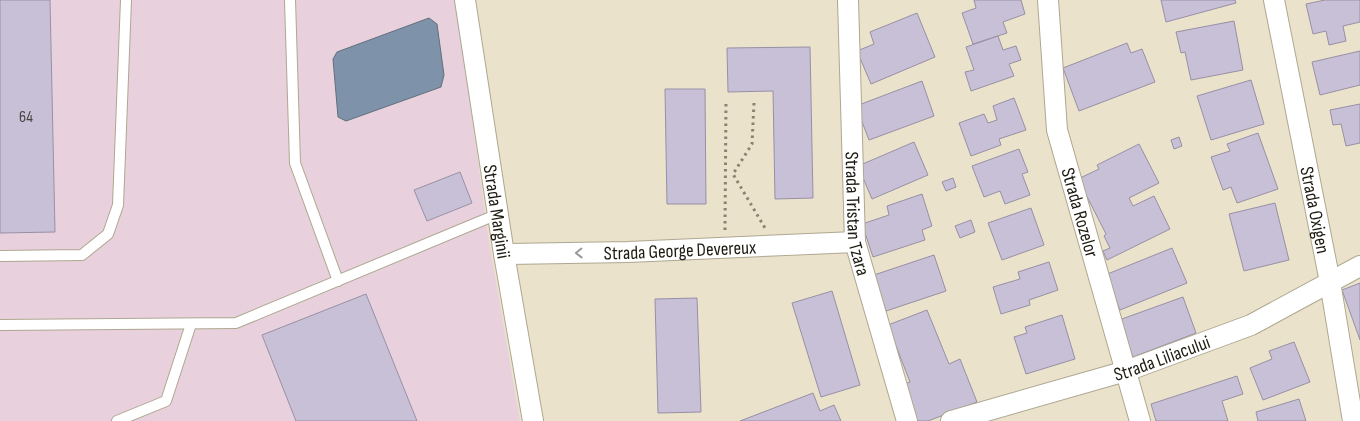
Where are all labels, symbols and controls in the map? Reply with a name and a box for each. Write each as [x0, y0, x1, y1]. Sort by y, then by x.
house number: 64 [19, 108, 33, 127]
street label: Strada Tristan Tzara [839, 151, 874, 278]
street label: Strada Marginii [477, 163, 515, 261]
street label: Strada Rozelor [1055, 165, 1103, 261]
street label: Strada Oxigen [1294, 165, 1334, 256]
street label: Strada George Devereux [604, 236, 757, 265]
one-way arrow [575, 248, 582, 258]
street label: Strada Liliacului [1111, 331, 1213, 387]

